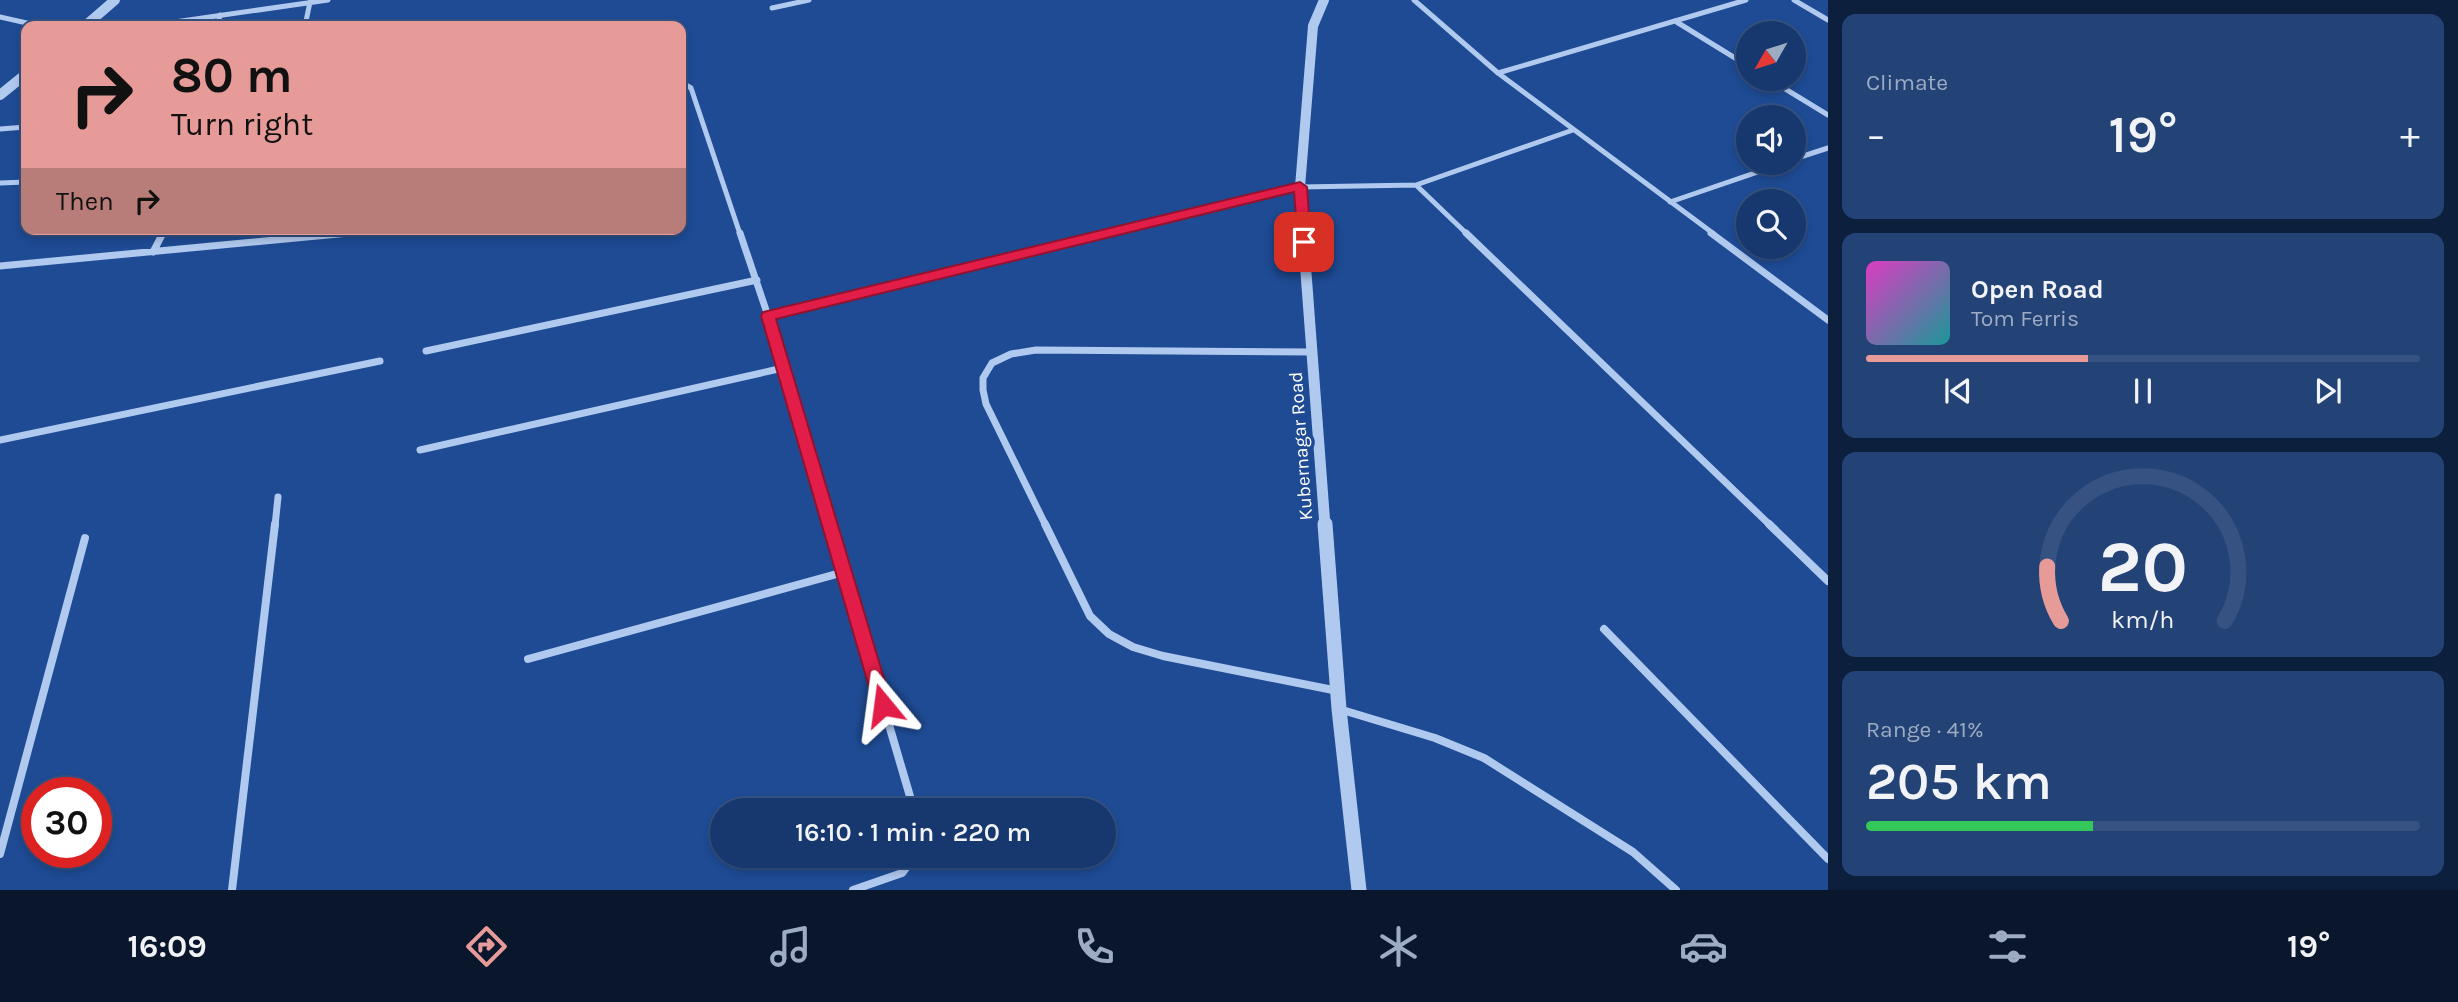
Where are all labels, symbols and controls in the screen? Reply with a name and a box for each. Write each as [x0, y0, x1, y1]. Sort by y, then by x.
north arrow [1736, 21, 1806, 91]
map controls [1736, 21, 1806, 259]
text: 80 m [171, 47, 293, 104]
icon: right [56, 49, 147, 140]
text: Climate [1866, 69, 1948, 96]
text: 19° [2109, 104, 2177, 165]
button: sound [1736, 105, 1806, 175]
text: Turn right [171, 106, 313, 143]
text: − [1866, 113, 1886, 158]
text: + [2400, 113, 2420, 158]
icon: right [128, 182, 166, 220]
text: Then [56, 186, 114, 217]
button: search [1736, 189, 1806, 259]
pin [1274, 212, 1334, 272]
icon: arrive [1285, 223, 1323, 261]
text: Open Road [1971, 274, 2104, 305]
text: Tom Ferris [1971, 305, 2079, 332]
street label: Kubernagar Road [1285, 371, 1317, 521]
icon: previous [1939, 372, 1977, 410]
icon: pause [2124, 372, 2162, 410]
icon: next [2309, 372, 2347, 410]
text: 20 [2098, 524, 2188, 609]
text: km/h [2111, 604, 2175, 633]
position arrow [846, 668, 920, 742]
text: Range · 41% [1866, 716, 1984, 743]
text: 205 km [1866, 751, 2052, 812]
speed limit sign: 30 [21, 777, 112, 868]
text: 16:10 · 1 min · 220 m [795, 817, 1031, 848]
icon: directions [462, 922, 511, 971]
icon: music [766, 922, 815, 971]
icon: phone [1070, 922, 1119, 971]
icon: climate [1374, 922, 1423, 971]
icon: car [1679, 922, 1728, 971]
icon: filters [1983, 922, 2032, 971]
text: 16:09 [128, 928, 207, 965]
text: 19° [2287, 928, 2330, 965]

